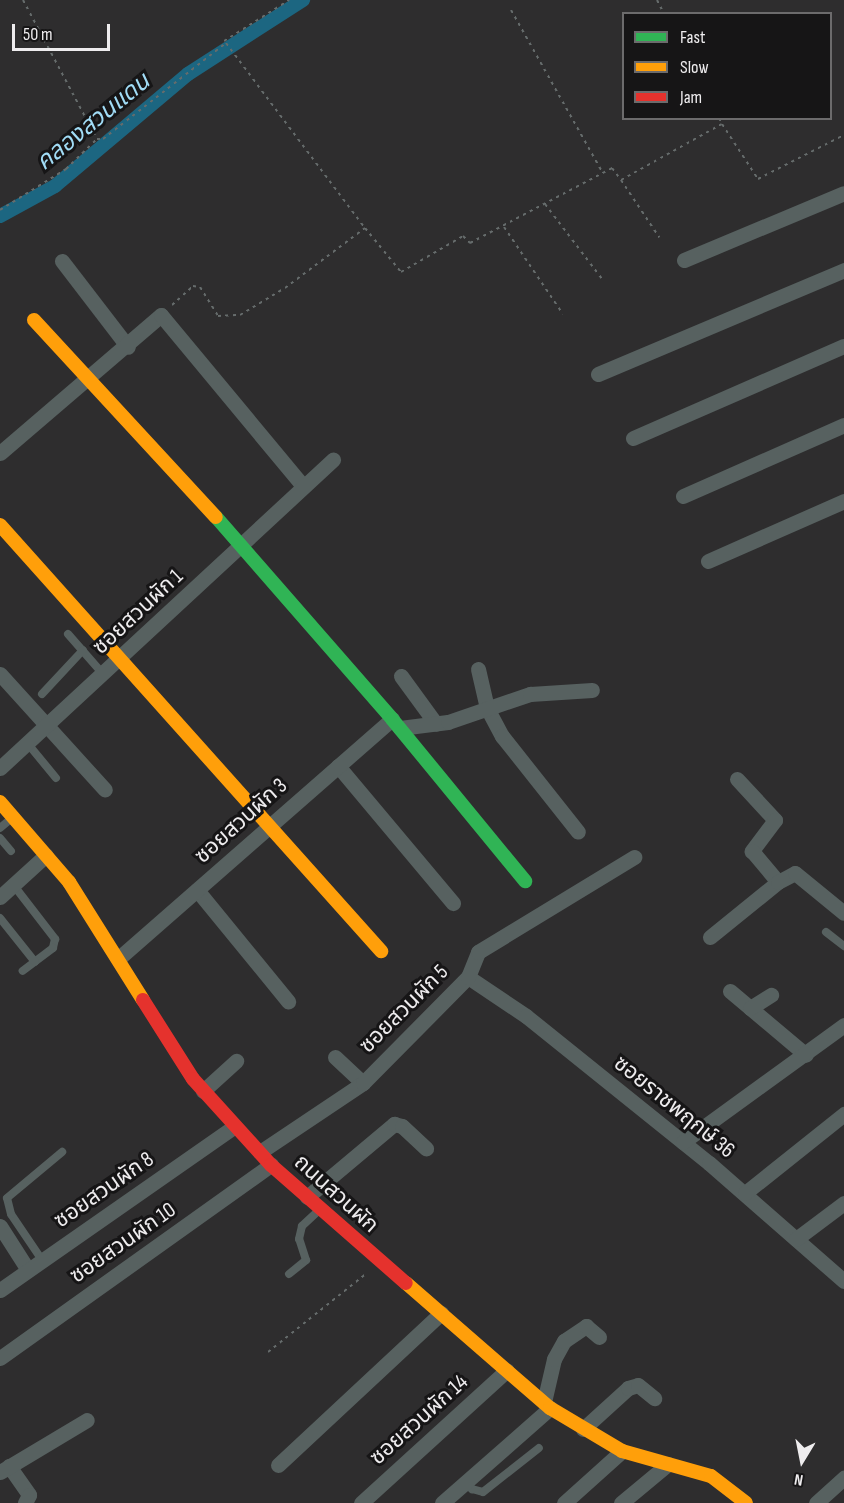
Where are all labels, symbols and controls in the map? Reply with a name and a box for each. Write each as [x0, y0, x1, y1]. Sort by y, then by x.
scale bar [15, 12, 112, 50]
legend [622, 12, 832, 120]
text: 50 m [23, 24, 53, 45]
text: Fast [680, 27, 705, 48]
text: Slow [680, 57, 709, 78]
water label: คลองสวนแดน [30, 67, 156, 177]
text: Jam [680, 87, 702, 108]
street label: ซอยสวนผัก 1 [88, 564, 188, 660]
street label: ซอยสวนผัก 3 [189, 773, 293, 869]
street label: ซอยสวนผัก 5 [354, 959, 454, 1059]
street label: ซอยราชพฤกษ์ 36 [608, 1050, 740, 1164]
street label: ซอยสวนผัก 8 [49, 1146, 159, 1234]
street label: ถนนสวนผัก [288, 1149, 384, 1239]
street label: ซอยสวนผัก 10 [65, 1197, 181, 1289]
street label: ซอยสวนผัก 14 [365, 1369, 473, 1471]
north arrow [772, 1431, 832, 1491]
text: N [793, 1469, 805, 1489]

